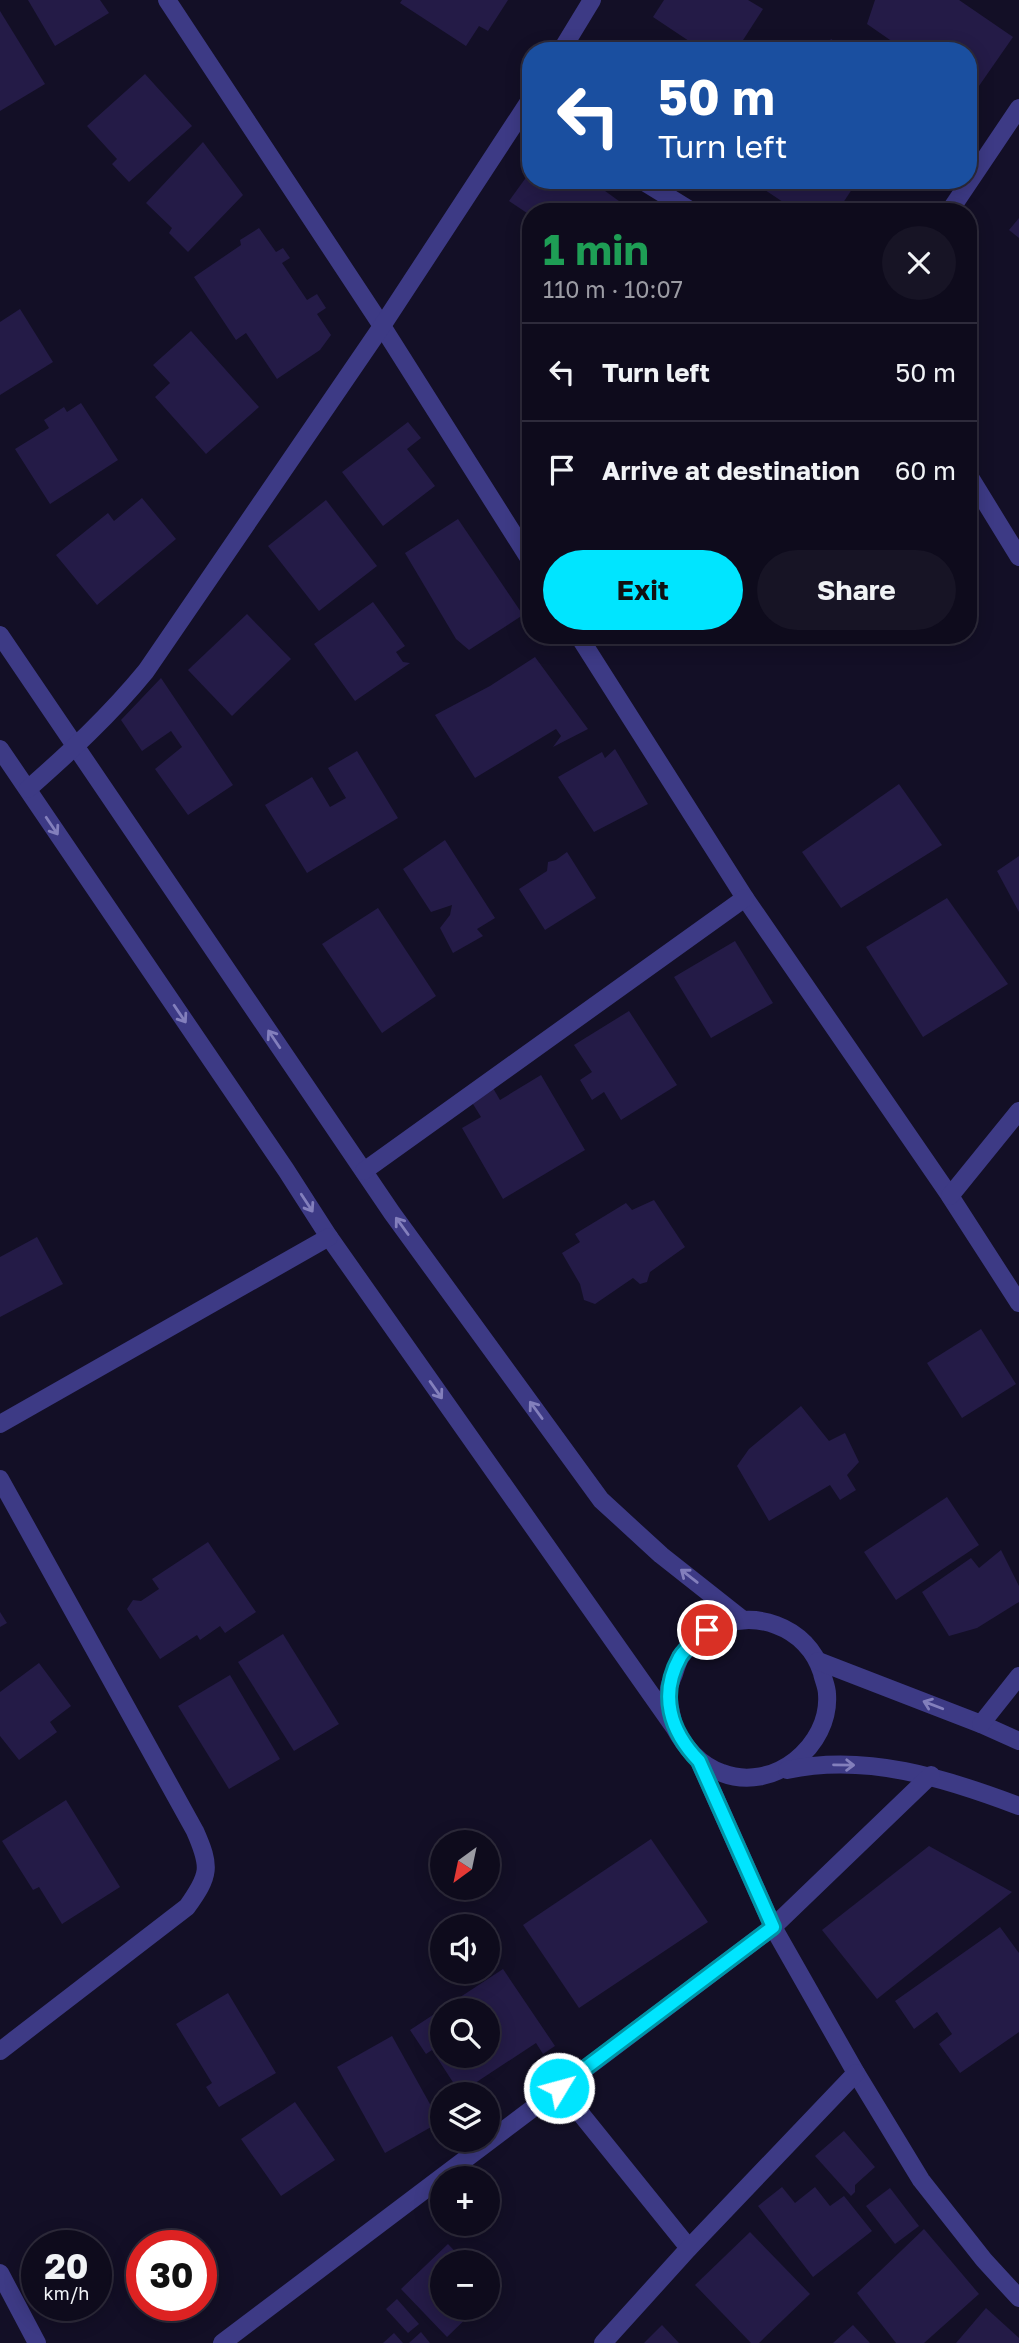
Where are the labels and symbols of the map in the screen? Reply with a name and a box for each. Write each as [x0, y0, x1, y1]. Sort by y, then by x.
one-way arrow [45, 816, 59, 835]
one-way arrow [173, 1004, 187, 1023]
one-way arrow [266, 1029, 280, 1049]
one-way arrow [300, 1193, 315, 1212]
one-way arrow [395, 1217, 409, 1236]
one-way arrow [429, 1380, 443, 1400]
one-way arrow [528, 1401, 543, 1420]
one-way arrow [680, 1569, 699, 1584]
pin [677, 1600, 737, 1660]
one-way arrow [923, 1698, 945, 1711]
one-way arrow [832, 1759, 855, 1772]
north arrow [430, 1830, 500, 1900]
position arrow [522, 2051, 596, 2125]
speed limit sign: 30 [126, 2230, 217, 2321]

